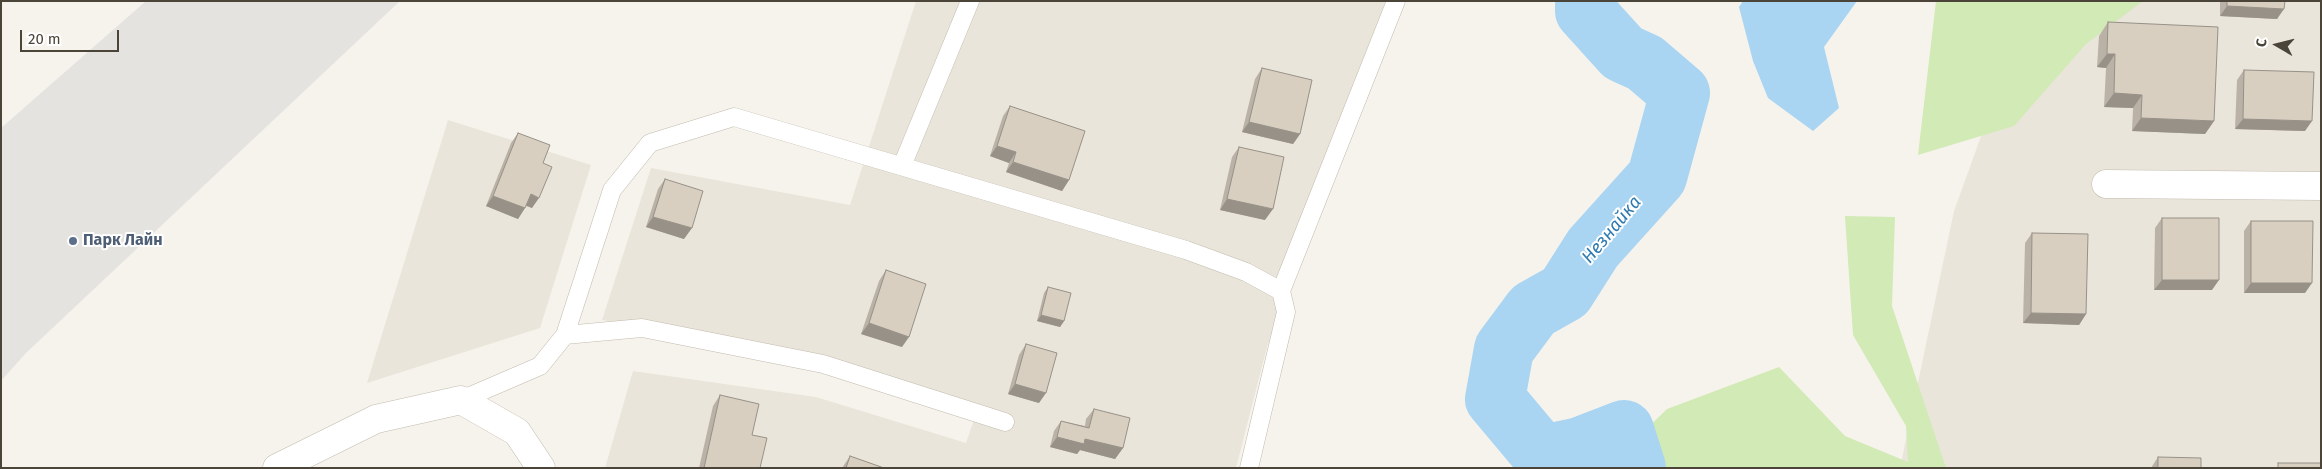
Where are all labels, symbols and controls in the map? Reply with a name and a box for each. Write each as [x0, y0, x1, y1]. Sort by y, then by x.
scale bar [22, 20, 121, 52]
north arrow [2252, 20, 2302, 70]
text: 20 m [28, 30, 61, 48]
text: С [2253, 38, 2271, 48]
water label: Незнайка [1578, 192, 1646, 268]
place label: Парк Лайн [83, 231, 163, 251]
marker: Парк Лайн [67, 235, 79, 247]

